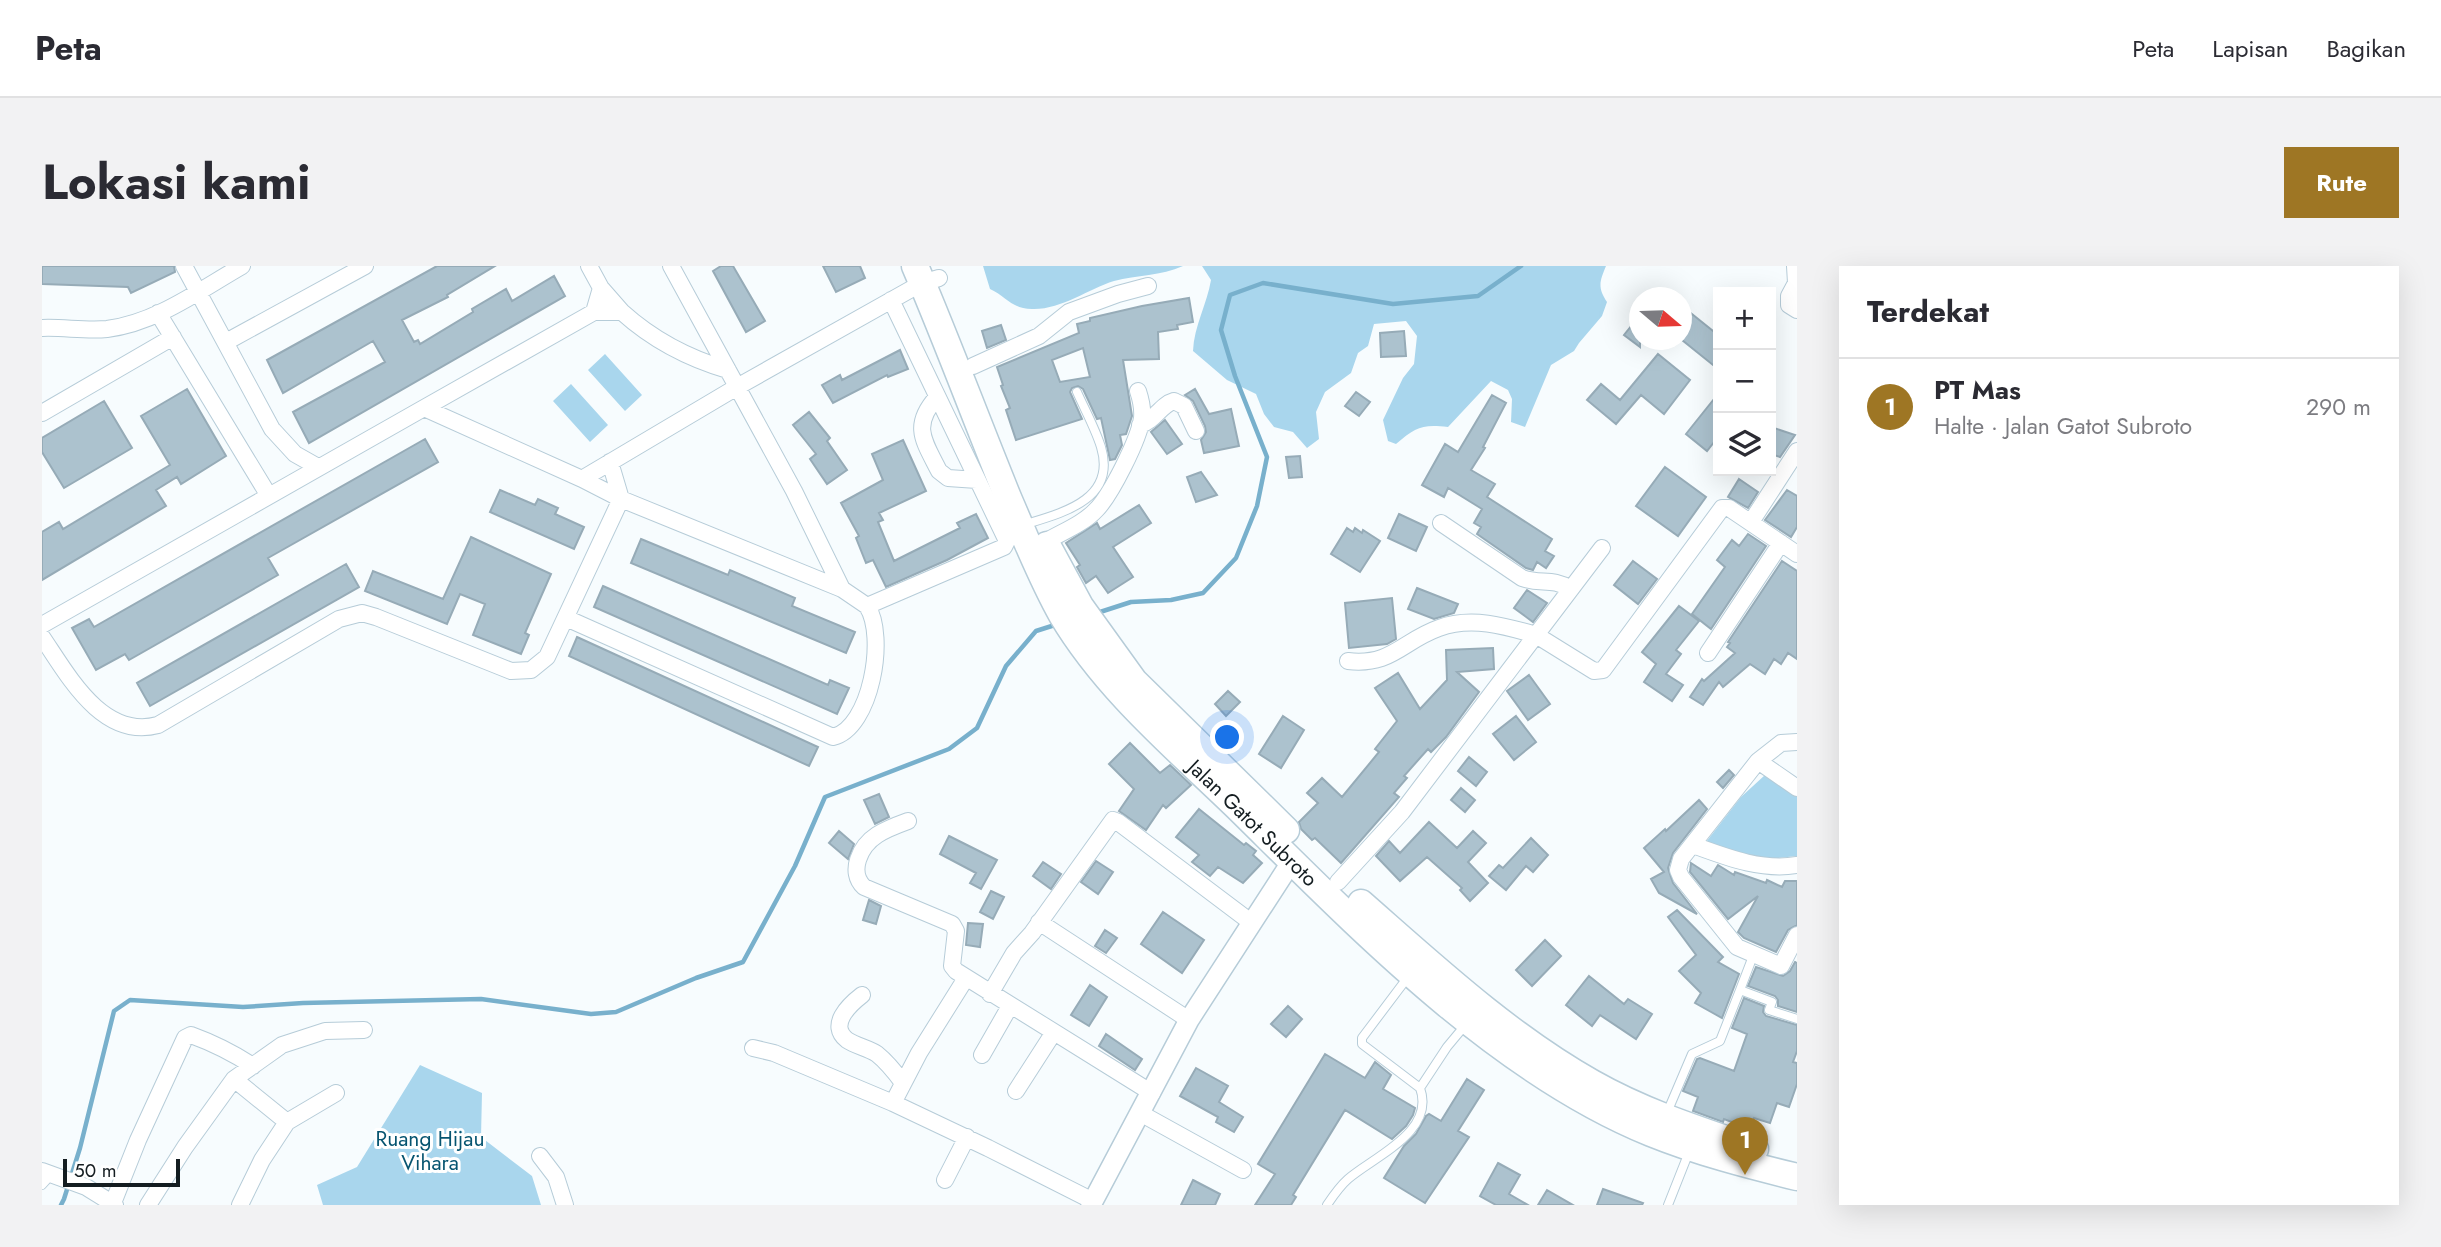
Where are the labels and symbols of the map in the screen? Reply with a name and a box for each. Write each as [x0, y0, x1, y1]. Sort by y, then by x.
north arrow [1629, 287, 1692, 350]
your location [1210, 720, 1244, 754]
street label: Jalan Gatot Subroto [1179, 751, 1324, 893]
pin: 1 [1722, 1117, 1768, 1175]
park label: Ruang Hijau Vihara [375, 1124, 485, 1178]
scale bar [63, 1156, 180, 1188]

